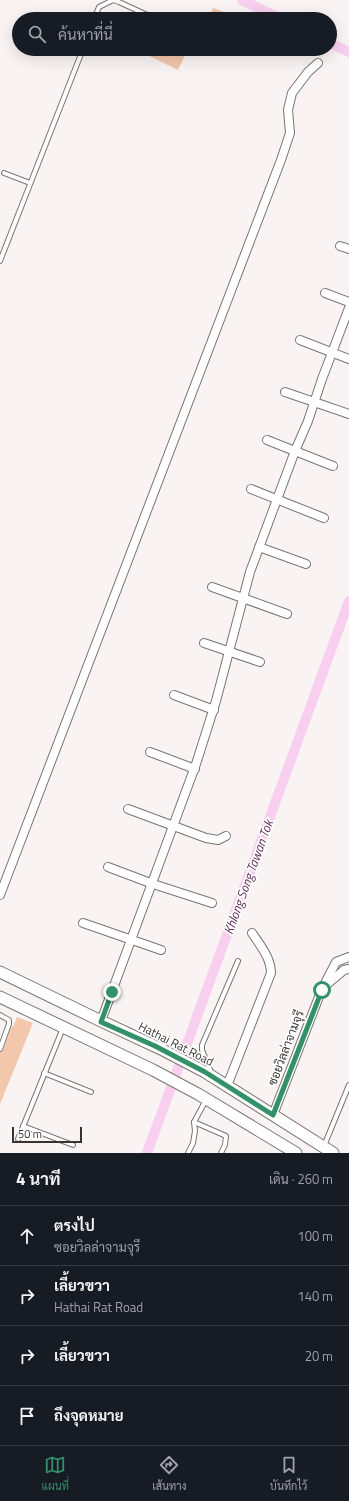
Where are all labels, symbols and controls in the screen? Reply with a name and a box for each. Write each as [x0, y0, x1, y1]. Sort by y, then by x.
search box [12, 12, 337, 56]
icon: search [26, 23, 48, 45]
text: ค้นหาที่นี่ [58, 23, 113, 46]
water label: Khlong Song Tawan Tok [218, 815, 279, 937]
route start [313, 981, 331, 999]
route end [103, 983, 121, 1001]
street label: ซอยวิลล่าจามจุรี [262, 1007, 309, 1088]
street label: Hathai Rat Road [135, 1016, 217, 1071]
scale bar [12, 1125, 82, 1144]
text: 50 m [18, 1126, 42, 1142]
text: 4 นาที [16, 1166, 61, 1192]
text: เดิน · 260 m [269, 1169, 333, 1189]
text: ตรงไป [54, 1214, 95, 1237]
icon: ahead [16, 1225, 38, 1247]
text: 100 m [297, 1226, 333, 1246]
text: ซอยวิลล่าจามจุรี [54, 1237, 140, 1257]
text: เลี้ยวขวา [54, 1274, 110, 1297]
icon: right [16, 1285, 38, 1307]
text: 140 m [297, 1286, 333, 1306]
text: Hathai Rat Road [54, 1297, 143, 1317]
text: เลี้ยวขวา [54, 1344, 110, 1367]
icon: right [16, 1345, 38, 1367]
text: 20 m [305, 1346, 333, 1366]
text: ถึงจุดหมาย [54, 1404, 124, 1427]
icon: arrive [16, 1405, 38, 1427]
tab: แผนที่ [42, 1454, 69, 1494]
tab: เส้นทาง [152, 1454, 187, 1494]
tab: บันทึกไว้ [270, 1454, 307, 1494]

